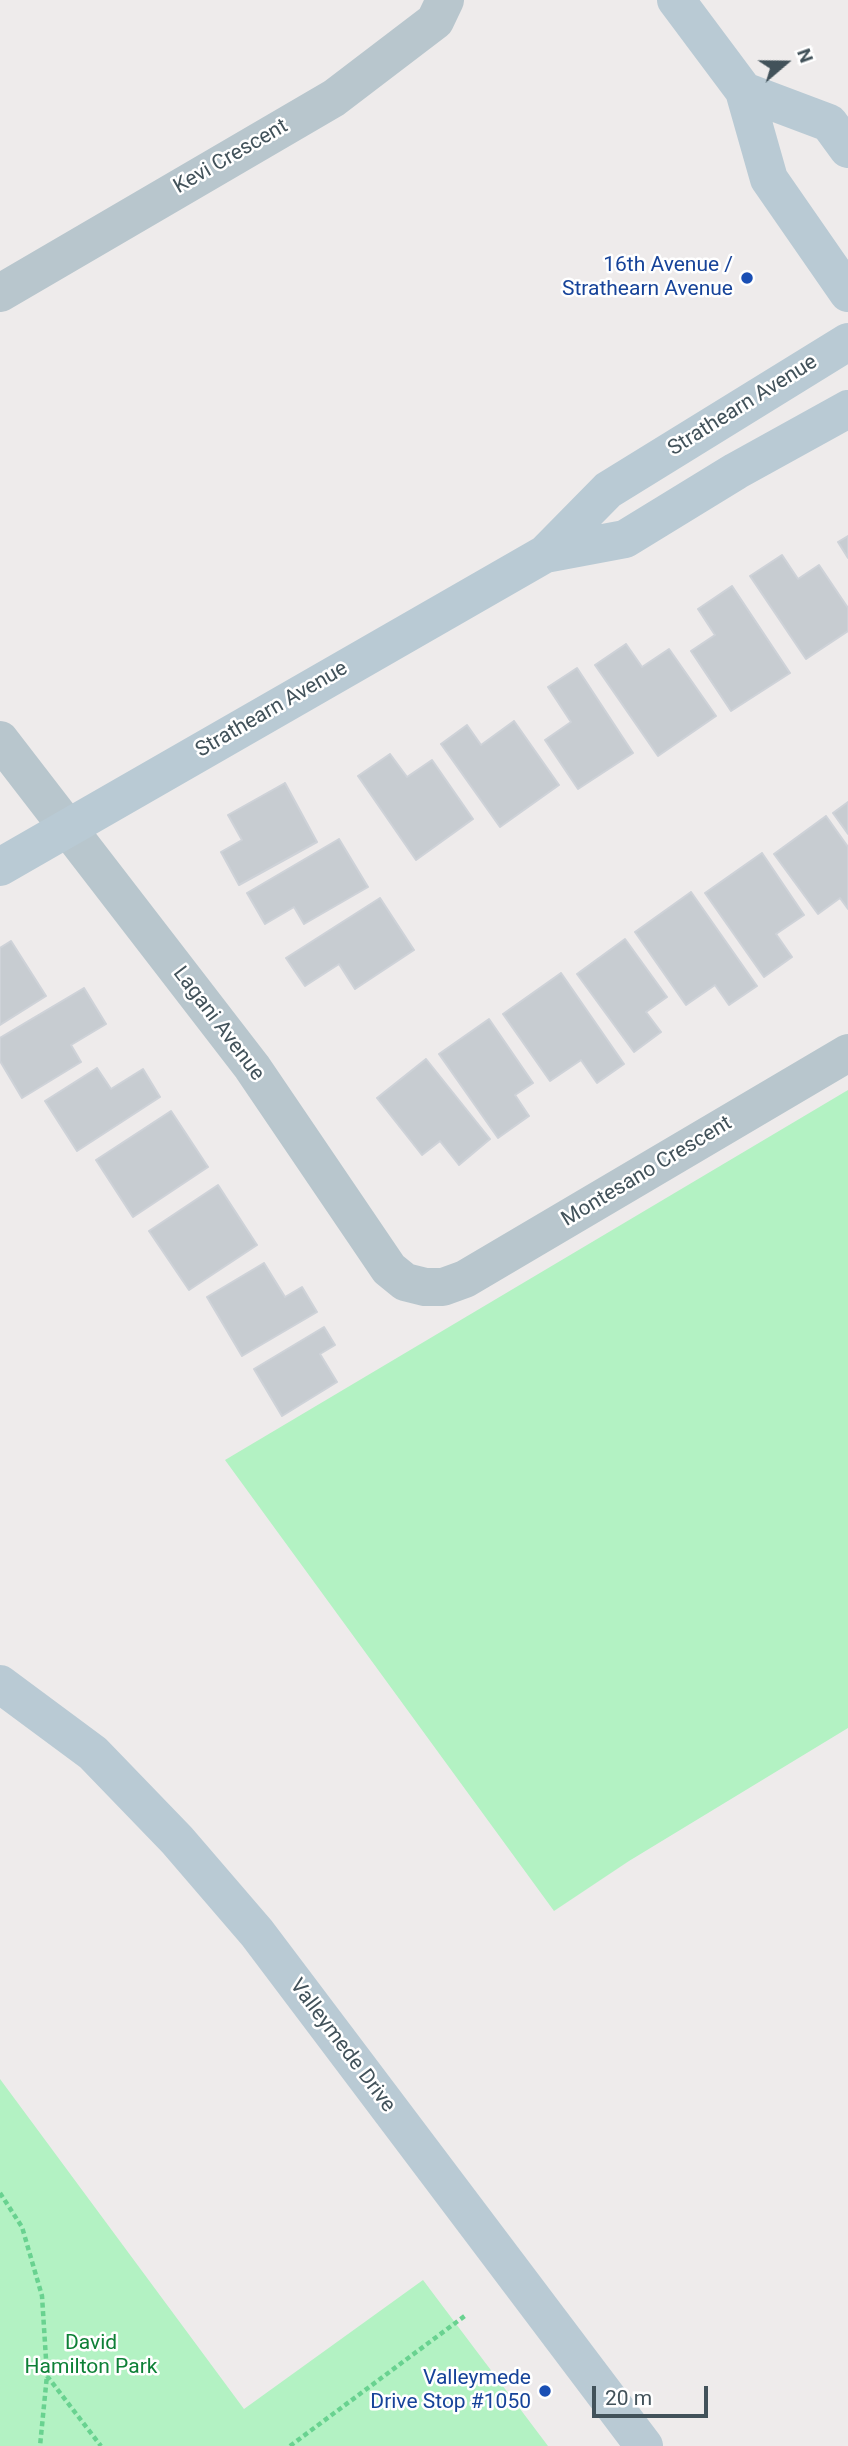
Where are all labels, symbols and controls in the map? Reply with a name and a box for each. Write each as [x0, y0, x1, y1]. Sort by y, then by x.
north arrow [750, 28, 820, 98]
text: N [792, 45, 818, 66]
street label: Kevi Crescent [169, 114, 293, 200]
place label: 16th Avenue / Strathearn Avenue [562, 253, 733, 303]
marker: 16th Avenue / Strathearn Avenue [739, 270, 755, 286]
street label: Strathearn Avenue [664, 350, 822, 462]
street label: Strathearn Avenue [192, 656, 352, 764]
street label: Lagani Avenue [167, 962, 269, 1086]
street label: Montesano Crescent [557, 1111, 737, 1233]
street label: Valleymede Drive [284, 1974, 400, 2118]
park label: David Hamilton Park [25, 2331, 157, 2381]
place label: Valleymede Drive Stop #1050 [370, 2366, 531, 2416]
scale bar [596, 2372, 712, 2416]
marker: Valleymede Drive Stop #1050 [537, 2383, 553, 2399]
text: 20 m [605, 2386, 652, 2410]

